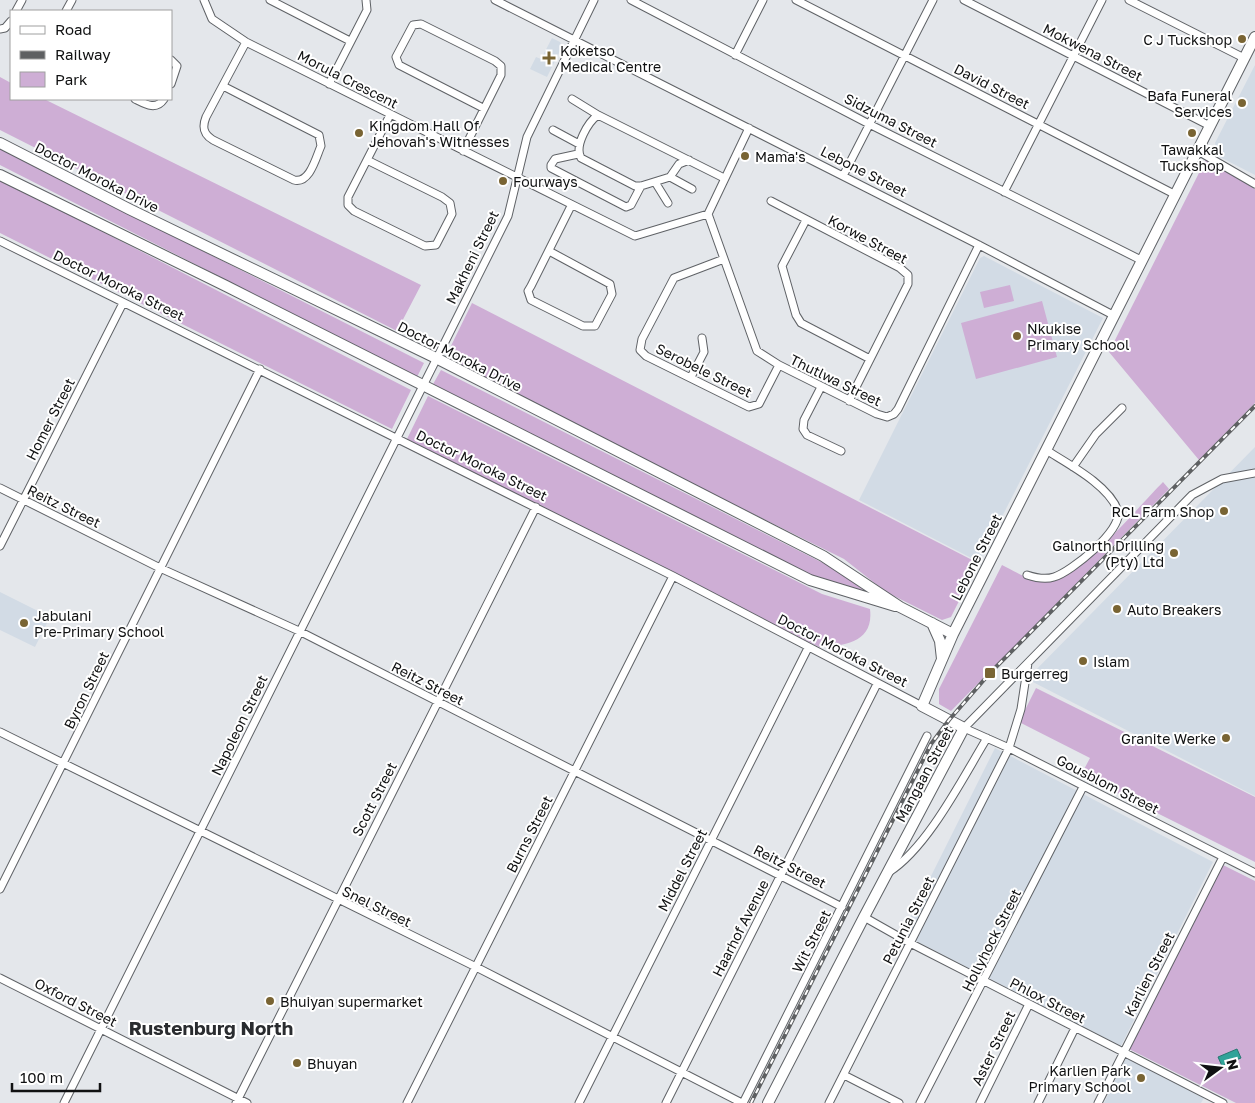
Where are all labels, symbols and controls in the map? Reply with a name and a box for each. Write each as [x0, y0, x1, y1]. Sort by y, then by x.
legend [10, 10, 172, 100]
text: Road [55, 20, 92, 38]
street label: Mokwena Street [1040, 20, 1146, 84]
place label: C J Tuckshop [1143, 31, 1232, 48]
marker: C J Tuckshop [1236, 33, 1248, 45]
place label: Koketso Medical Centre [560, 42, 661, 75]
text: Railway [55, 45, 111, 63]
street label: Morula Crescent [295, 46, 401, 112]
marker: Koketso Medical Centre [542, 51, 556, 65]
street label: David Street [951, 60, 1033, 112]
text: Park [55, 70, 88, 88]
place label: Bafa Funeral Services [1147, 87, 1232, 120]
street label: Sidzuma Street [842, 89, 940, 151]
marker: Bafa Funeral Services [1236, 97, 1248, 109]
place label: Kingdom Hall Of Jehovah's Witnesses [369, 117, 509, 150]
marker: Kingdom Hall Of Jehovah's Witnesses [353, 127, 365, 139]
marker: Tawakkal Tuckshop [1186, 127, 1198, 139]
street label: Doctor Moroka Drive [32, 138, 162, 216]
place label: Tawakkal Tuckshop [1160, 141, 1224, 174]
street label: Lebone Street [818, 142, 910, 200]
place label: Mama's [755, 148, 806, 165]
marker: Mama's [739, 150, 751, 162]
place label: Fourways [513, 173, 578, 190]
marker: Fourways [497, 175, 509, 187]
street label: Makheni Street [442, 207, 502, 307]
street label: Korwe Street [825, 211, 911, 267]
street label: Doctor Moroka Street [51, 246, 187, 324]
street label: Doctor Moroka Drive [395, 317, 525, 395]
place label: Nkukise Primary School [1027, 320, 1129, 353]
marker: Nkukise Primary School [1011, 330, 1023, 342]
street label: Serobele Street [653, 339, 755, 401]
street label: Thutlwa Street [788, 351, 884, 409]
street label: Homer Street [22, 375, 78, 463]
street label: Doctor Moroka Street [414, 426, 550, 504]
street label: Reitz Street [25, 481, 103, 531]
place label: RCL Farm Shop [1112, 503, 1214, 520]
marker: RCL Farm Shop [1218, 505, 1230, 517]
street label: Lebone Street [947, 511, 1005, 603]
place label: Galnorth Drilling (Pty) Ltd [1052, 537, 1164, 570]
marker: Galnorth Drilling (Pty) Ltd [1168, 547, 1180, 559]
place label: Auto Breakers [1127, 601, 1221, 618]
marker: Auto Breakers [1111, 603, 1123, 615]
place label: Jabulani Pre-Primary School [34, 607, 164, 640]
street label: Doctor Moroka Street [775, 610, 911, 690]
marker: Jabulani Pre-Primary School [18, 617, 30, 629]
street label: Byron Street [60, 648, 112, 732]
place label: Islam [1093, 653, 1130, 670]
marker: Islam [1077, 655, 1089, 667]
street label: Reitz Street [389, 657, 467, 709]
place label: Burgerreg [1001, 665, 1068, 682]
marker: Burgerreg [983, 666, 997, 680]
street label: Napoleon Street [207, 672, 271, 778]
street label: Mangaan Street [891, 723, 957, 825]
place label: Granite Werke [1121, 730, 1216, 747]
marker: Granite Werke [1220, 732, 1232, 744]
street label: Gousblom Street [1054, 751, 1162, 817]
street label: Scott Street [348, 759, 400, 839]
street label: Burns Street [502, 793, 556, 875]
street label: Middel Street [654, 826, 710, 914]
street label: Reitz Street [751, 840, 829, 892]
street label: Petunia Street [879, 873, 937, 967]
street label: Haarhof Avenue [708, 877, 772, 979]
street label: Snel Street [340, 882, 414, 930]
street label: Hollyhock Street [958, 886, 1024, 994]
street label: Wit Street [788, 907, 834, 975]
street label: Karlien Street [1120, 929, 1178, 1019]
street label: Oxford Street [32, 974, 120, 1030]
street label: Phlox Street [1007, 974, 1089, 1026]
place label: Bhuiyan supermarket [280, 993, 423, 1010]
marker: Bhuiyan supermarket [264, 995, 276, 1007]
street label: Aster Street [968, 1008, 1018, 1088]
district label: Rustenburg North [129, 1016, 293, 1039]
north arrow [1195, 1043, 1245, 1093]
place label: Bhuyan [307, 1055, 357, 1072]
marker: Bhuyan [291, 1057, 303, 1069]
text: N [1223, 1057, 1243, 1072]
scale bar [12, 1060, 100, 1092]
place label: Karlien Park Primary School [1029, 1062, 1131, 1095]
text: 100 m [20, 1068, 63, 1086]
marker: Karlien Park Primary School [1135, 1072, 1147, 1084]

